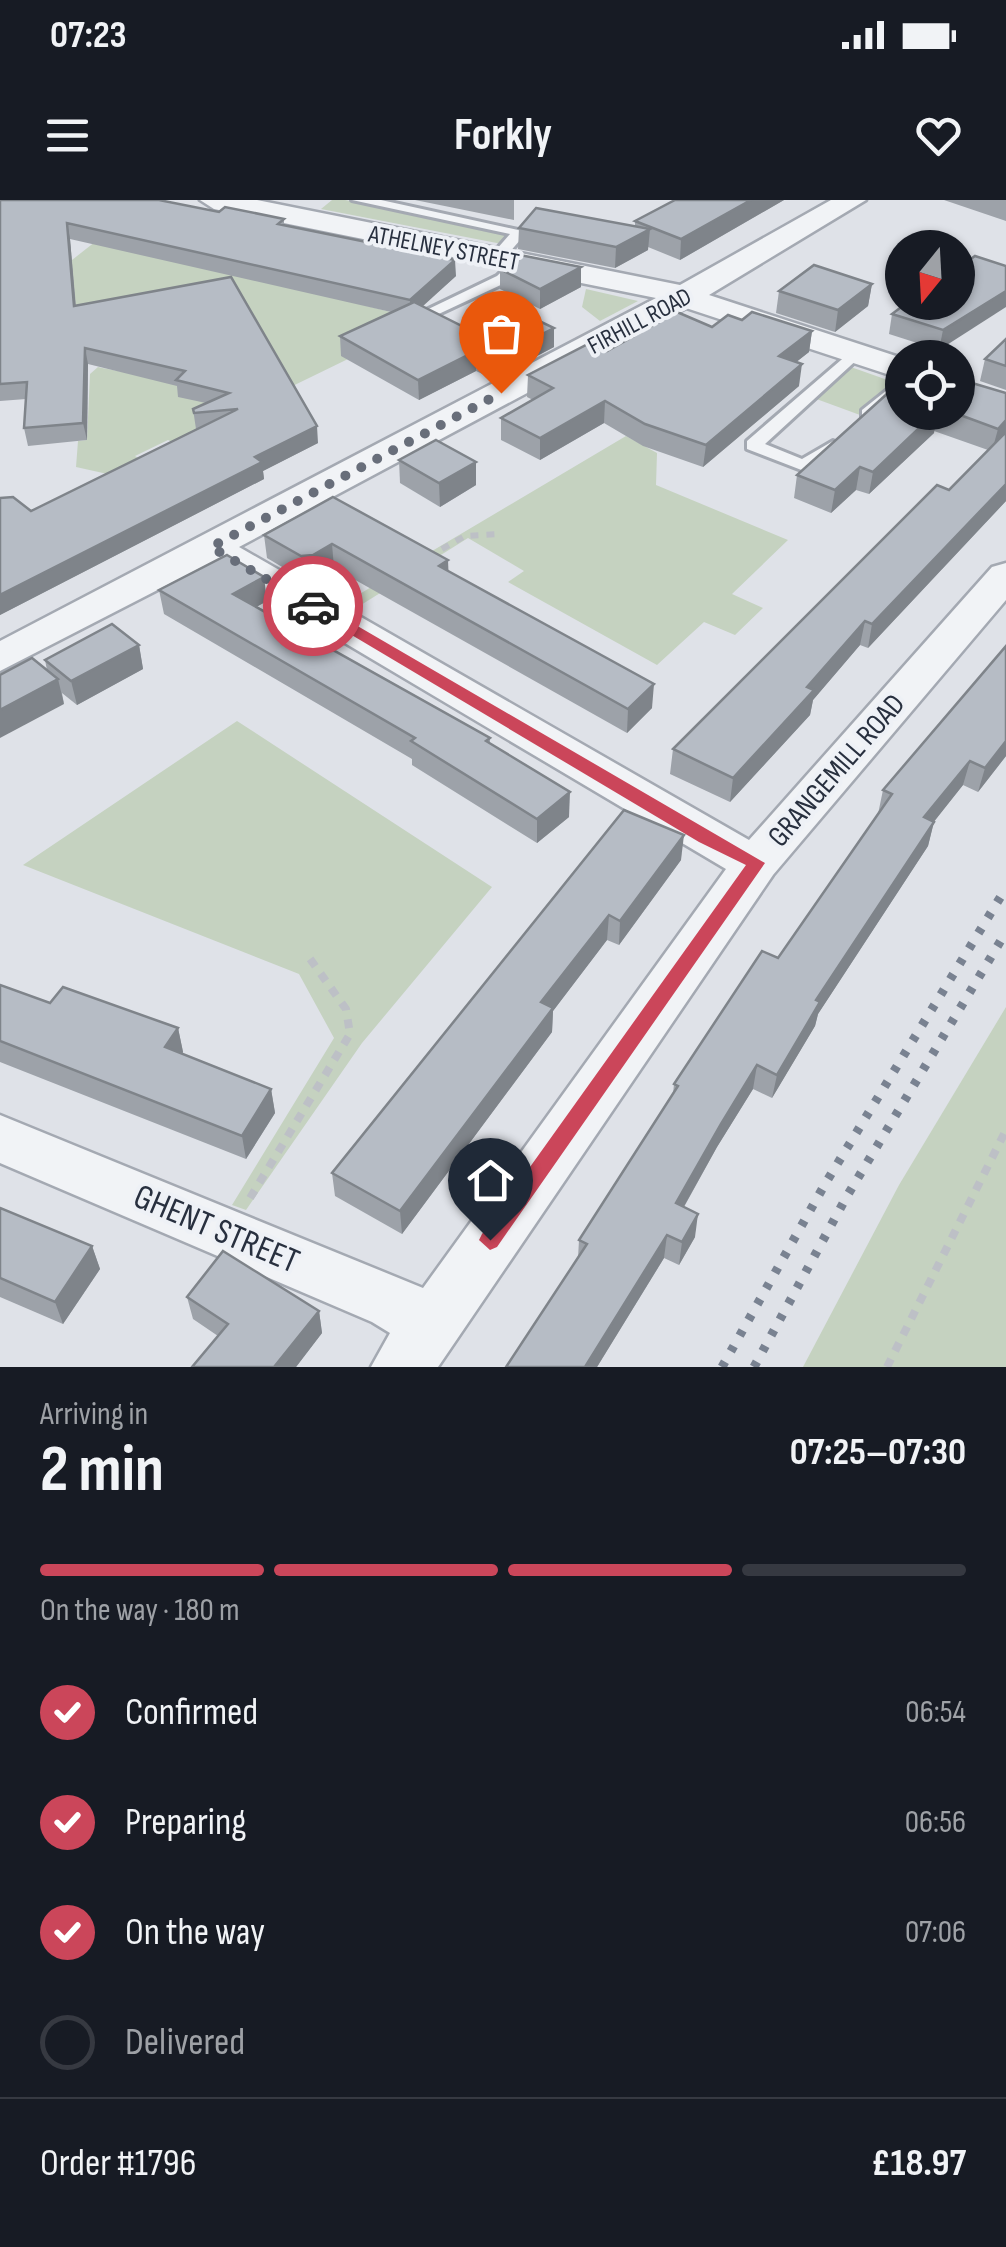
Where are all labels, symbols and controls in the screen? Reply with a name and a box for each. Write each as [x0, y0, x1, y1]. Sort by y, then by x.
text: 07:23 [50, 13, 127, 58]
icon: menu [40, 108, 95, 163]
text: Forkly [454, 108, 552, 163]
icon: heart [911, 108, 966, 163]
street label: ATHELNEY STREET [365, 219, 522, 278]
north arrow [885, 230, 975, 320]
map controls [885, 230, 975, 430]
street label: FIRHILL ROAD [582, 281, 697, 362]
pin [459, 291, 544, 394]
icon: bag [474, 306, 529, 361]
button: locate [885, 340, 975, 430]
courier [263, 556, 363, 656]
icon: car [286, 579, 341, 634]
street label: GRANGEMILL ROAD [761, 687, 913, 855]
pin [448, 1138, 533, 1241]
icon: home [463, 1153, 518, 1208]
street label: GHENT STREET [127, 1175, 306, 1283]
text: Arriving in [40, 1395, 148, 1434]
text: 07:25–07:30 [790, 1430, 966, 1475]
text: 2 min [40, 1432, 164, 1510]
text: On the way · 180 m [40, 1591, 239, 1630]
icon: check [40, 1685, 95, 1740]
text: Confirmed [125, 1690, 258, 1735]
text: 06:54 [905, 1693, 966, 1732]
icon: check [40, 1795, 95, 1850]
text: Preparing [125, 1800, 246, 1845]
text: 06:56 [905, 1803, 966, 1842]
icon: check [40, 1905, 95, 1960]
text: On the way [125, 1910, 265, 1955]
text: 07:06 [905, 1913, 966, 1952]
text: Delivered [125, 2020, 245, 2065]
text: Order #1796 [40, 2141, 196, 2186]
text: £18.97 [871, 2141, 966, 2186]

